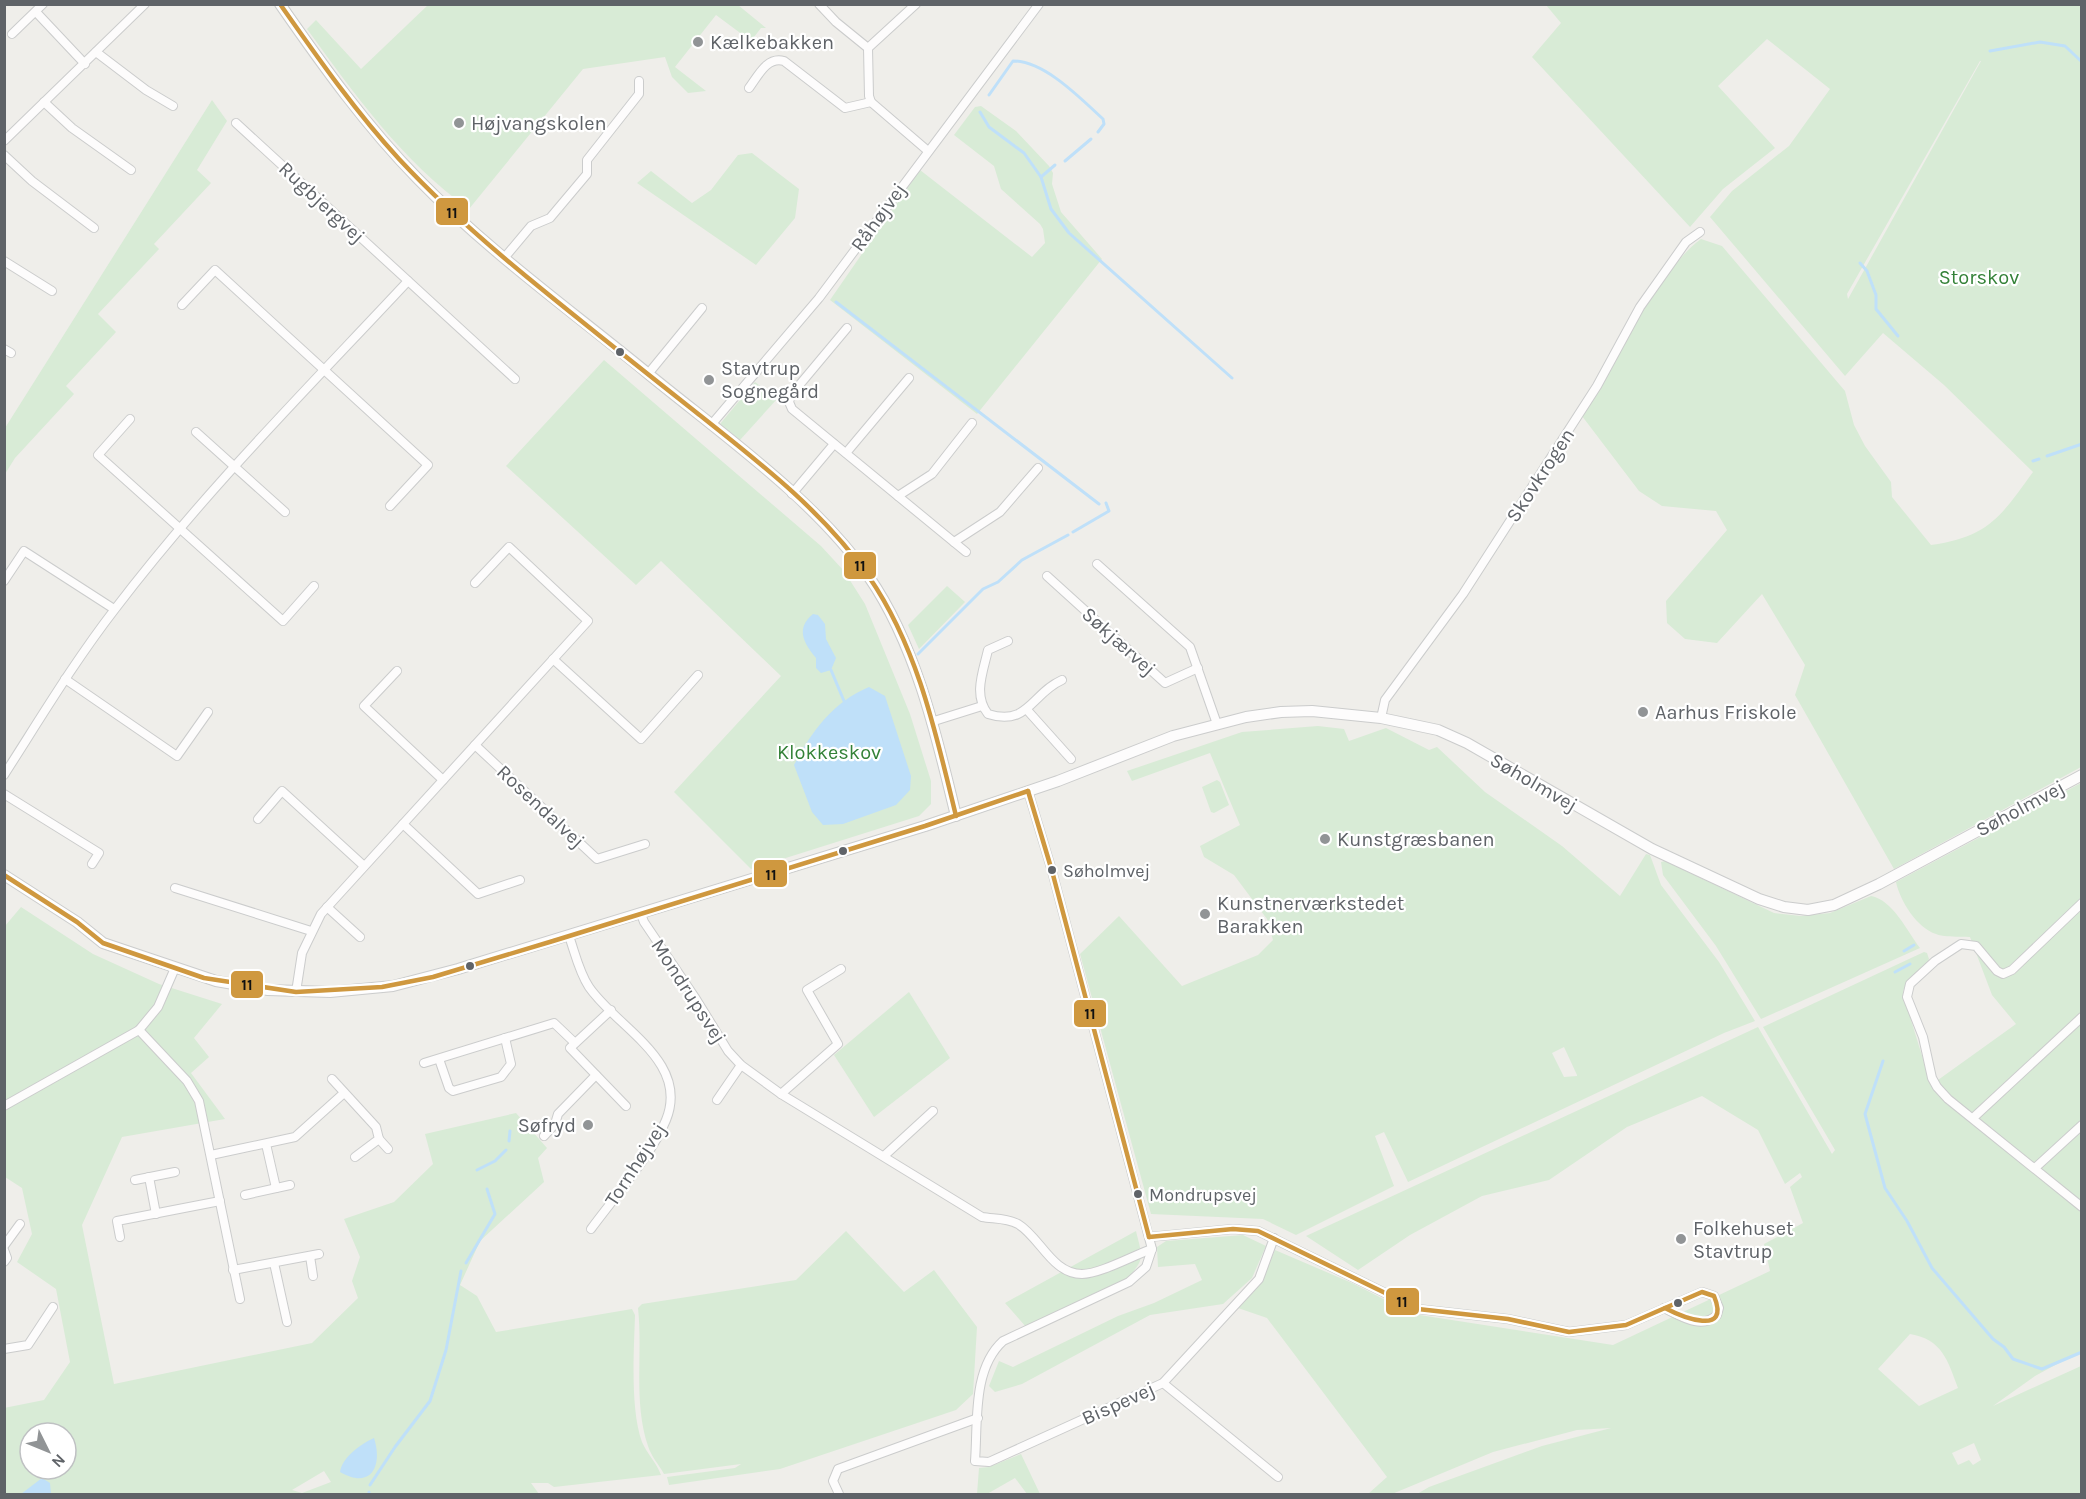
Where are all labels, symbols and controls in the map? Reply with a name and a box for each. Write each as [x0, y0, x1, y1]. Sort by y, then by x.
place label: Kælkebakken [710, 31, 834, 54]
marker: Kælkebakken [691, 35, 705, 49]
place label: Højvangskolen [471, 112, 607, 135]
marker: Højvangskolen [452, 116, 466, 130]
street label: Rugbjergvej [274, 157, 369, 248]
street label: Råhøjvej [846, 179, 911, 256]
line badge: 11 [435, 197, 469, 226]
text: 11 [446, 203, 458, 222]
park label: Storskov [1939, 266, 2019, 289]
unlabelled marker [614, 346, 626, 358]
place label: Stavtrup Sognegård [721, 357, 819, 403]
marker: Stavtrup Sognegård [702, 373, 716, 387]
street label: Skovkrogen [1502, 424, 1579, 527]
line badge: 11 [843, 551, 877, 580]
text: 11 [854, 556, 866, 575]
street label: Søkjærvej [1077, 602, 1160, 680]
place label: Aarhus Friskole [1655, 701, 1796, 724]
marker: Aarhus Friskole [1636, 705, 1650, 719]
park label: Klokkeskov [777, 741, 881, 764]
street label: Søholmvej [1486, 748, 1581, 817]
street label: Rosendalvej [492, 760, 589, 853]
street label: Søholmvej [1972, 776, 2068, 841]
place label: Kunstgræsbanen [1337, 828, 1495, 851]
marker: Kunstgræsbanen [1318, 832, 1332, 846]
unlabelled marker [837, 845, 849, 857]
line badge: 11 [753, 859, 788, 888]
place label: Søholmvej [1063, 860, 1150, 882]
marker: Søholmvej [1046, 864, 1058, 876]
text: 11 [765, 865, 777, 884]
place label: Kunstnerværkstedet Barakken [1217, 892, 1405, 938]
marker: Kunstnerværkstedet Barakken [1198, 907, 1212, 921]
street label: Mondrupsvej [646, 935, 731, 1048]
unlabelled marker [464, 960, 476, 972]
line badge: 11 [230, 970, 264, 999]
text: 11 [241, 975, 253, 994]
line badge: 11 [1073, 999, 1107, 1028]
text: 11 [1084, 1004, 1096, 1023]
place label: Søfryd [518, 1114, 576, 1137]
marker: Søfryd [581, 1118, 595, 1132]
street label: Tornhøjvej [600, 1118, 671, 1210]
place label: Mondrupsvej [1149, 1184, 1257, 1206]
marker: Mondrupsvej [1132, 1188, 1144, 1200]
place label: Folkehuset Stavtrup [1693, 1217, 1794, 1263]
marker: Folkehuset Stavtrup [1674, 1232, 1688, 1246]
line badge: 11 [1385, 1287, 1420, 1316]
text: 11 [1396, 1292, 1408, 1311]
unlabelled marker [1672, 1297, 1684, 1309]
street label: Bispevej [1078, 1377, 1158, 1430]
north arrow [18, 1421, 78, 1481]
text: N [48, 1450, 69, 1472]

